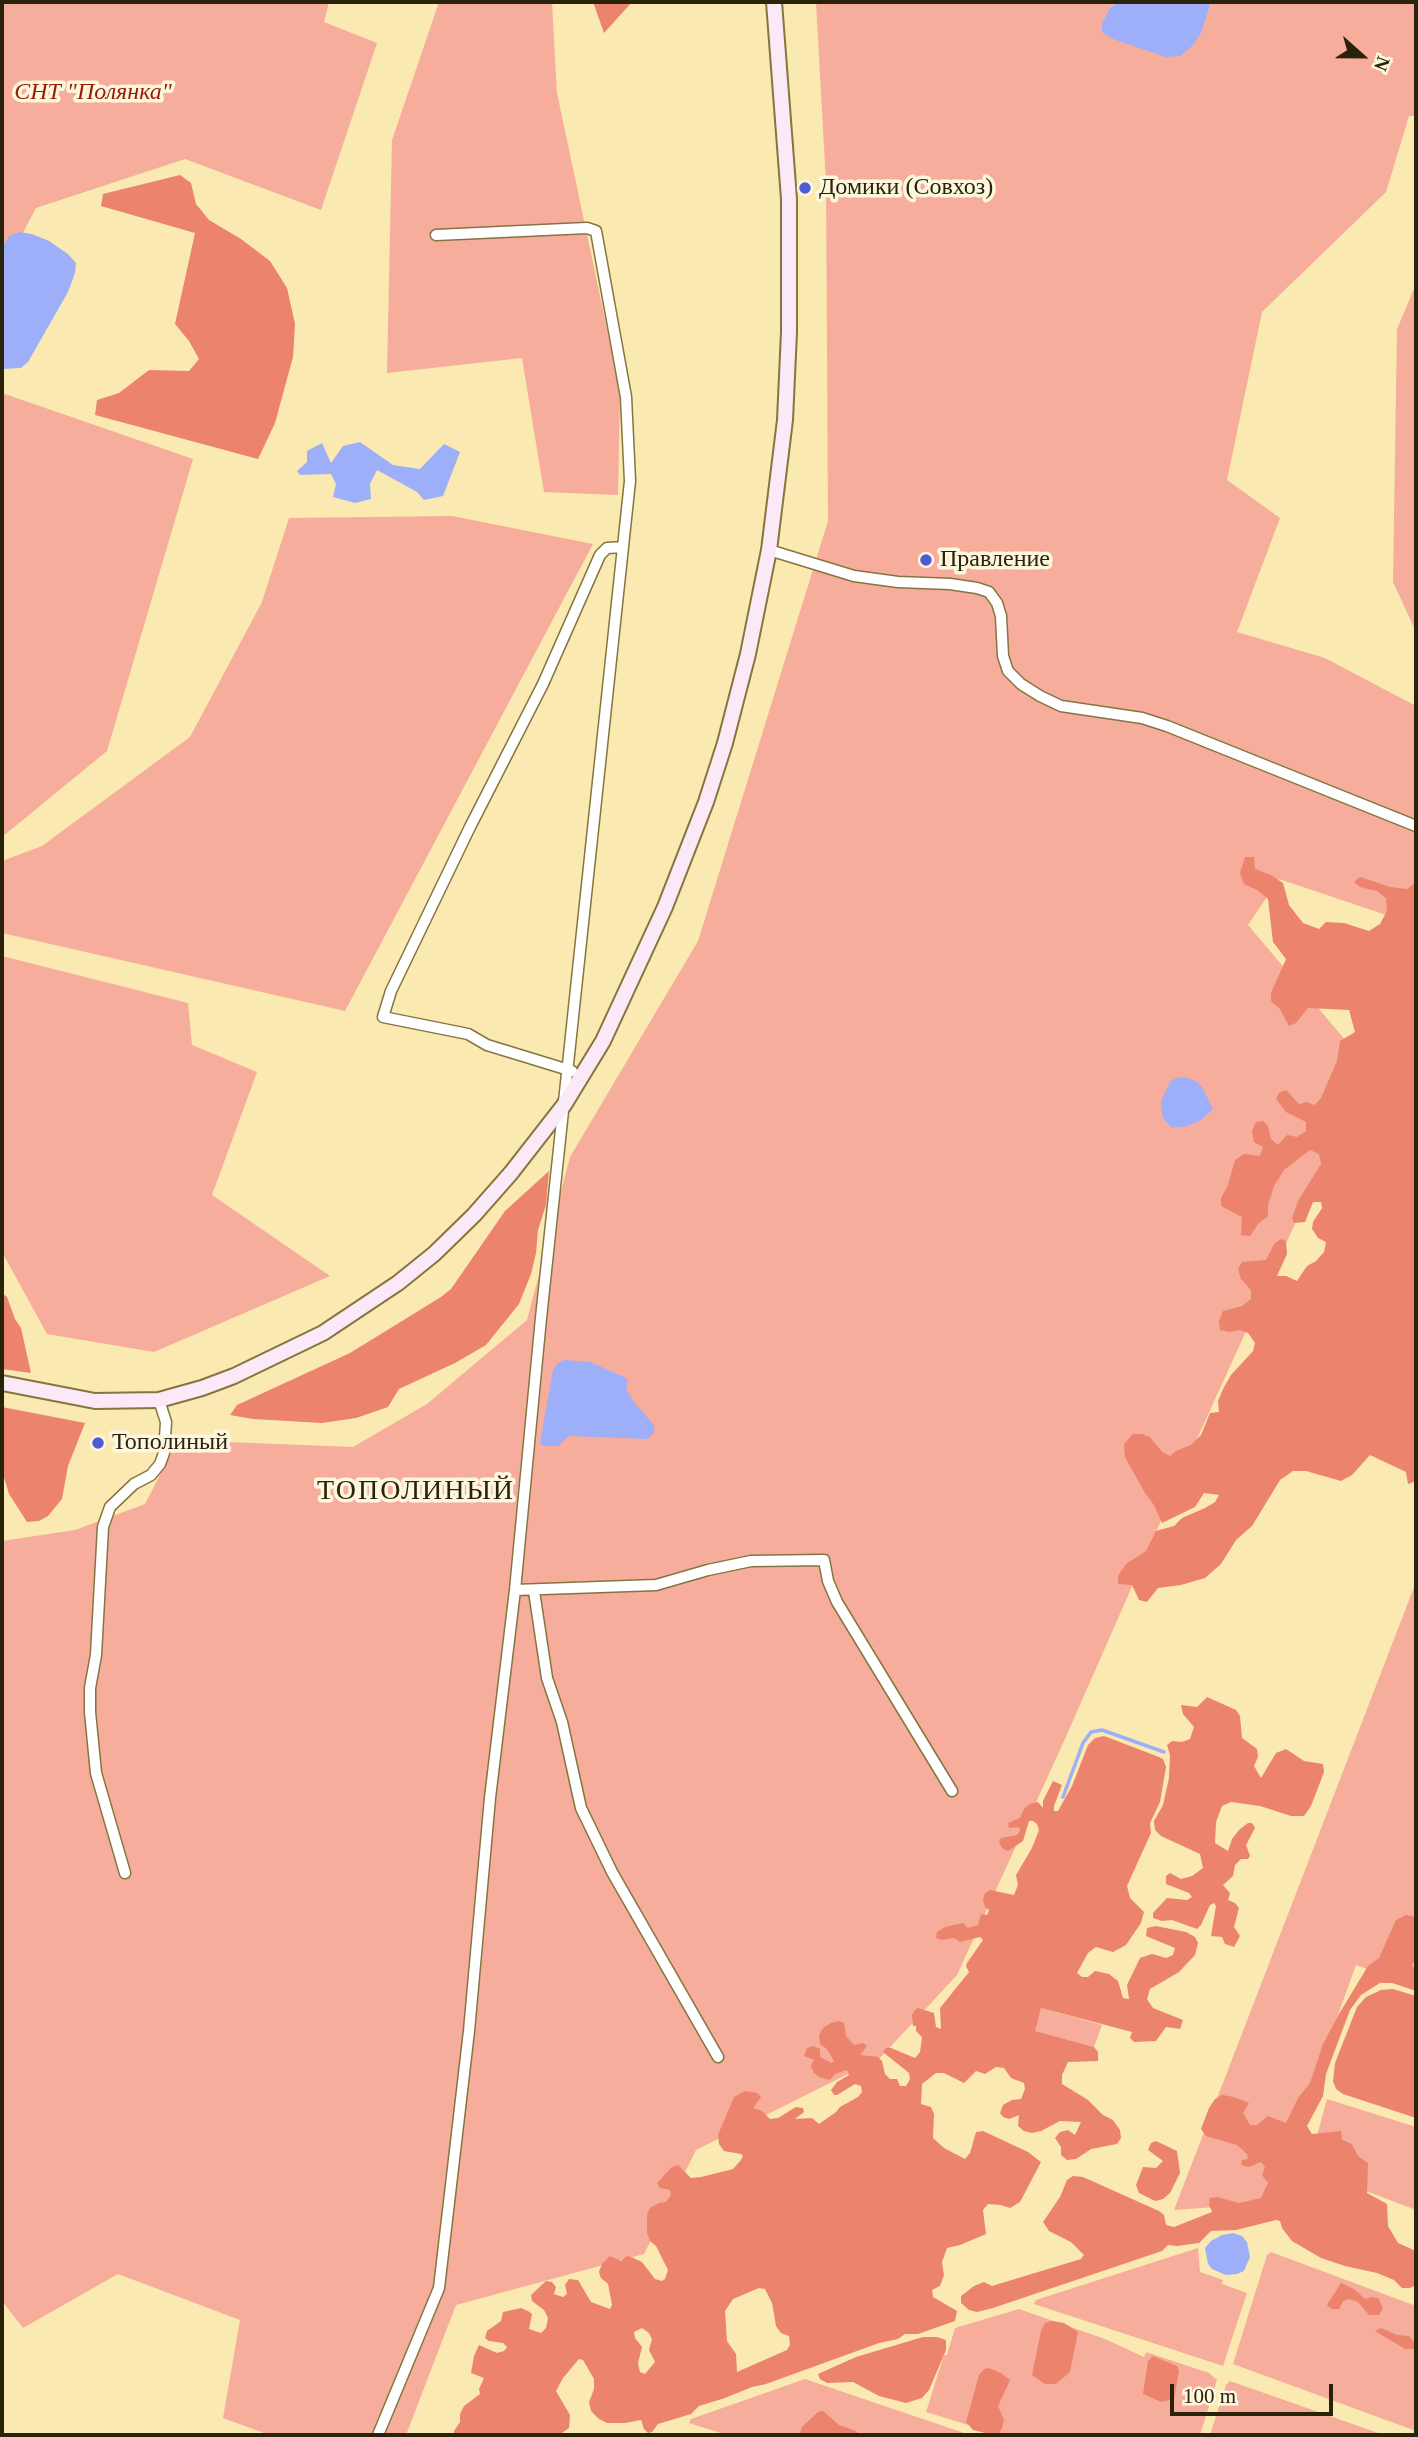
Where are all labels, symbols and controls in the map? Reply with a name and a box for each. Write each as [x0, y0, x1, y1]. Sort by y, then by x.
north arrow [1327, 21, 1397, 91]
text: N [1370, 54, 1394, 74]
park label: СНТ "Полянка" [14, 79, 172, 107]
place label: Домики (Совхоз) [819, 174, 993, 202]
marker: Домики (Совхоз) [797, 180, 813, 196]
place label: Правление [940, 546, 1050, 574]
marker: Правление [918, 552, 934, 568]
place label: Тополиный [112, 1429, 228, 1457]
marker: Тополиный [90, 1435, 106, 1451]
district label: ТОПОЛИНЫЙ [318, 1475, 514, 1509]
scale bar [1173, 2370, 1336, 2414]
text: 100 m [1183, 2384, 1236, 2408]

